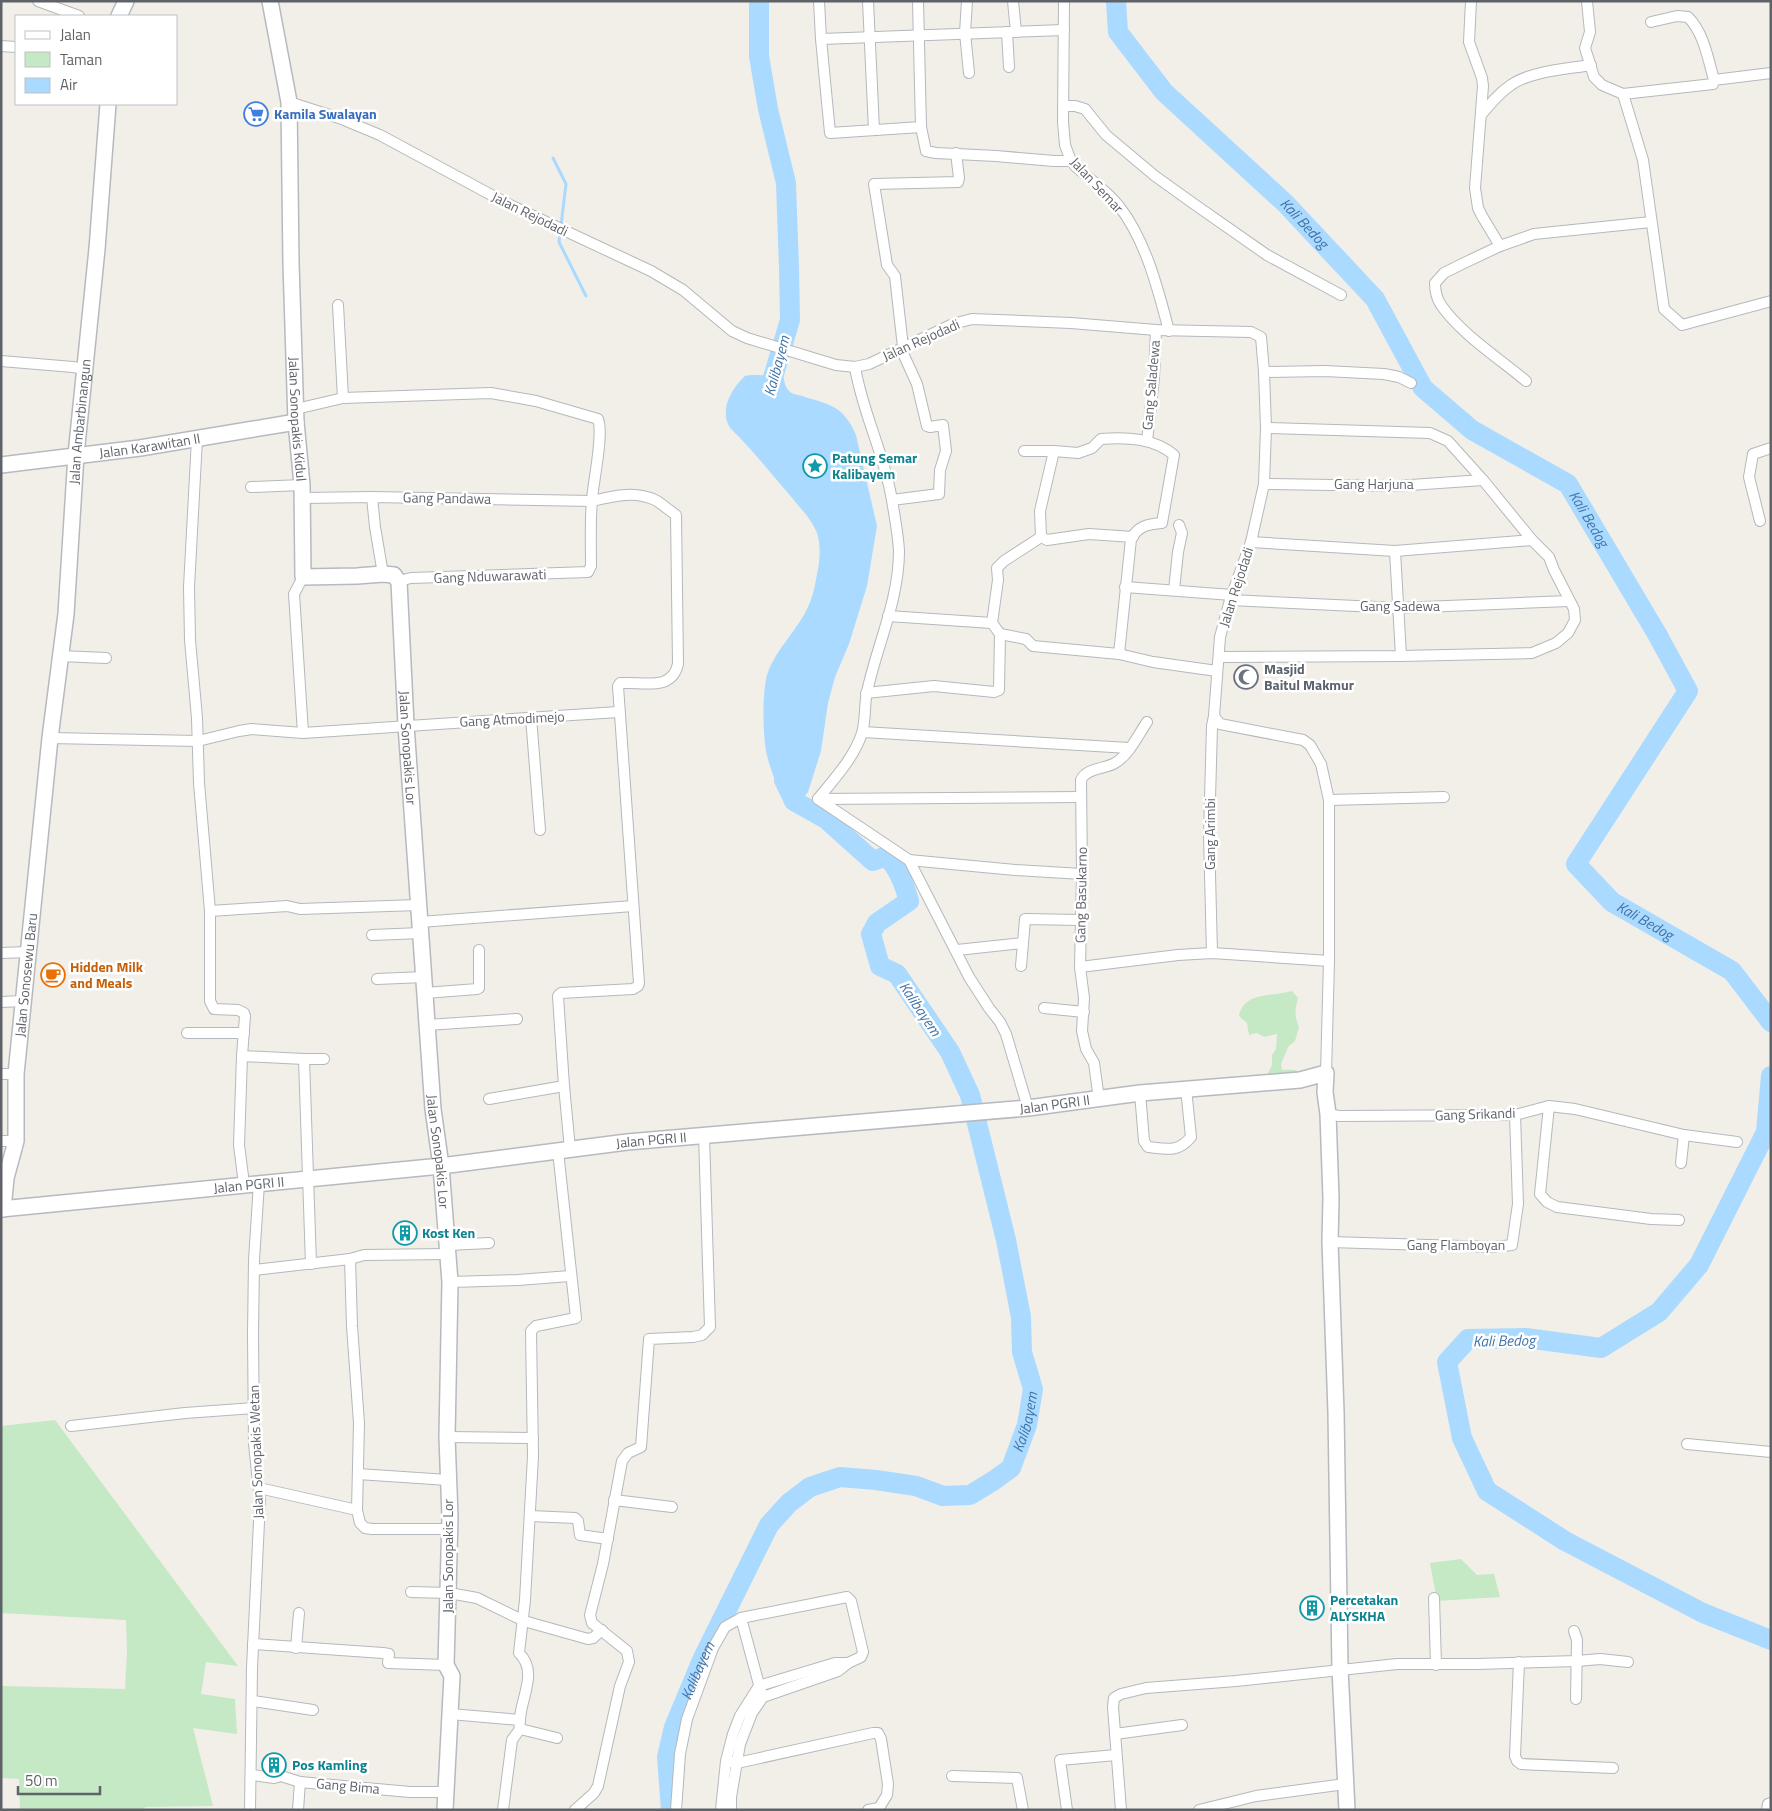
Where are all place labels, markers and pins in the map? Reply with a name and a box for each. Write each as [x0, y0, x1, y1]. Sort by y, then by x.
supermarket icon: Kamila Swalayan [243, 101, 269, 127]
place label: Kamila Swalayan [274, 103, 377, 124]
place label: Patung Semar Kalibayem [832, 447, 917, 484]
place icon: Patung Semar Kalibayem [802, 453, 828, 479]
place label: Masjid Baitul Makmur [1264, 658, 1354, 695]
mosque icon: Masjid Baitul Makmur [1233, 664, 1259, 690]
place label: Hidden Milk and Meals [70, 956, 144, 993]
cafe icon: Hidden Milk and Meals [40, 962, 66, 988]
building icon: Kost Ken [392, 1220, 418, 1246]
place label: Kost Ken [422, 1222, 475, 1243]
place label: Percetakan ALYSKHA [1330, 1589, 1398, 1626]
building icon: Percetakan ALYSKHA [1299, 1595, 1325, 1621]
building icon: Pos Kamling [261, 1752, 287, 1778]
place label: Pos Kamling [292, 1754, 368, 1775]

